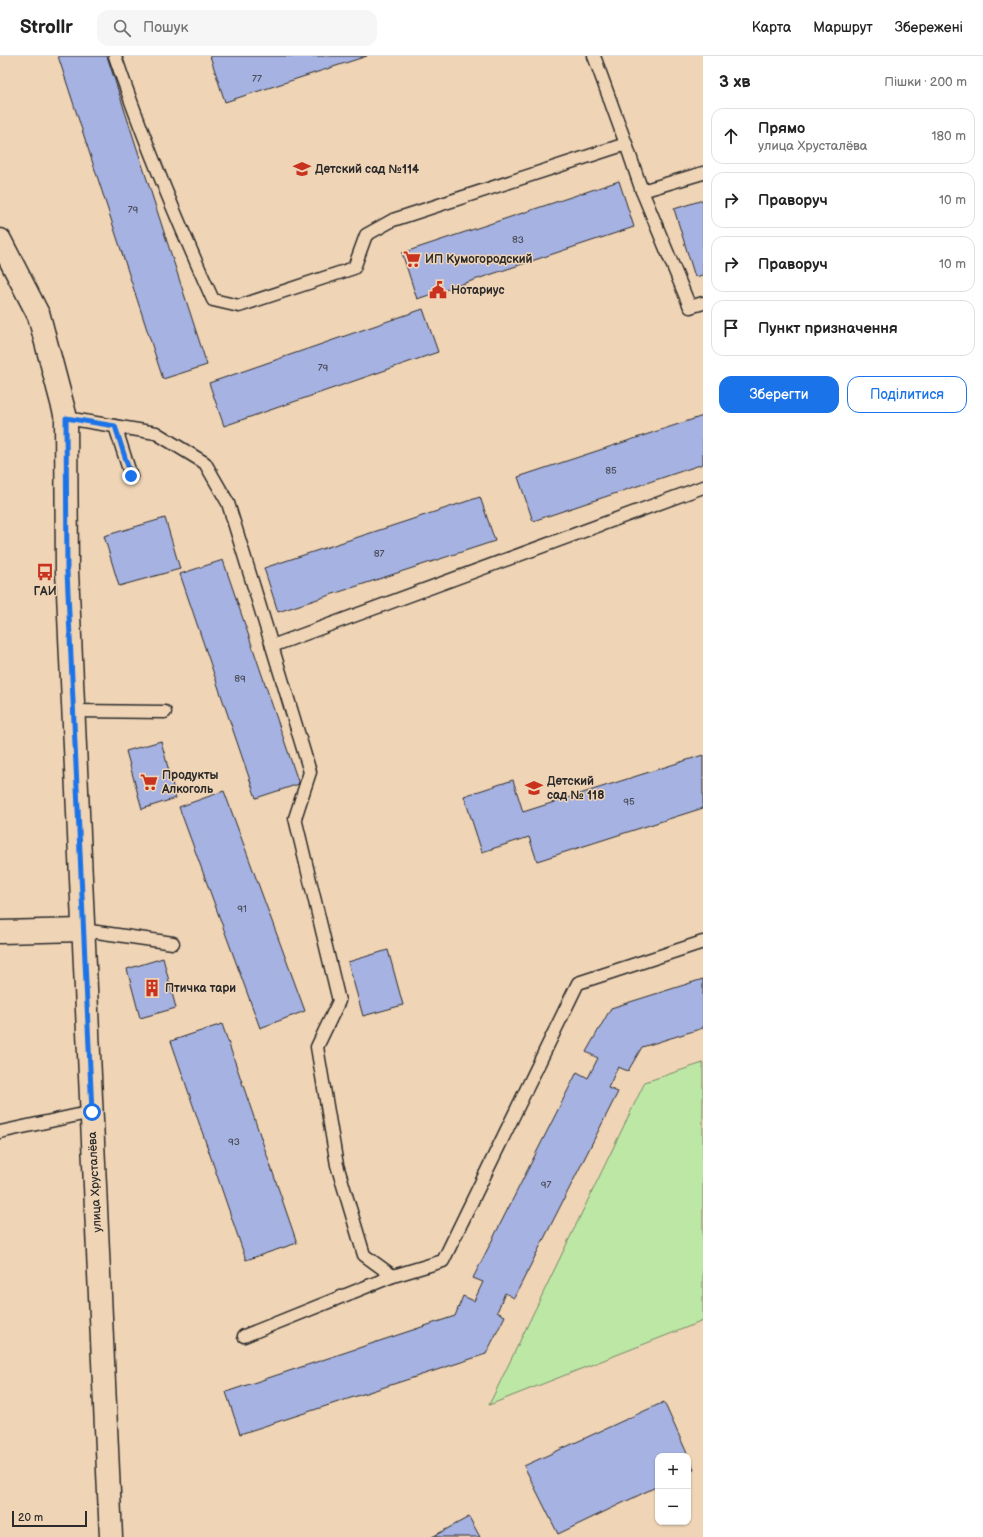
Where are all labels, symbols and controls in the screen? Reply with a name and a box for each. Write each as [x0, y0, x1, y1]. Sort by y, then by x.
search box [97, 10, 377, 46]
text: Strollr [20, 16, 73, 39]
icon: search [111, 17, 133, 39]
text: Пошук [143, 18, 189, 37]
text: Карта [752, 19, 791, 36]
text: Маршрут [813, 19, 873, 36]
text: Збережені [895, 19, 963, 36]
text: 3 хв [719, 72, 751, 92]
house number: 77 [252, 73, 262, 85]
text: Пішки · 200 m [884, 74, 967, 90]
text: Прямо [758, 119, 805, 138]
icon: ahead [720, 125, 742, 147]
text: 180 m [931, 128, 966, 144]
text: улица Хрусталёва [758, 138, 868, 154]
school or university icon: Детский сад №114 [292, 159, 312, 179]
place label: Детский сад №114 [315, 162, 419, 177]
icon: right [720, 189, 742, 211]
text: Праворуч [758, 191, 828, 210]
text: 10 m [939, 192, 966, 208]
house number: 79 [128, 204, 139, 216]
house number: 83 [512, 234, 524, 246]
supermarket icon: ИП Кумогородский [402, 249, 422, 269]
place label: ИП Кумогородский [425, 252, 533, 267]
icon: right [720, 253, 742, 275]
text: Праворуч [758, 255, 828, 274]
text: 10 m [939, 256, 966, 272]
public building icon: Нотариус [428, 280, 448, 300]
place label: Нотариус [451, 283, 505, 298]
icon: arrive [720, 317, 742, 339]
text: Пункт призначення [758, 319, 898, 338]
house number: 79 [318, 362, 329, 374]
button: Зберегти [719, 376, 839, 413]
button: Поділитися [847, 376, 967, 413]
house number: 85 [605, 465, 617, 477]
route end [122, 467, 140, 485]
house number: 87 [374, 548, 384, 560]
bus stop icon: ГАИ [35, 562, 55, 582]
place label: ГАИ [33, 584, 57, 599]
house number: 89 [234, 673, 246, 685]
place label: Продукты Алкоголь [161, 768, 219, 797]
supermarket icon: Продукты Алкоголь [139, 772, 159, 792]
place label: Детский сад № 118 [547, 774, 604, 803]
school or university icon: Детский сад № 118 [524, 778, 544, 798]
house number: 95 [623, 796, 635, 808]
house number: 91 [237, 903, 247, 915]
building icon: Птичка тари [142, 978, 162, 998]
place label: Птичка тари [165, 981, 236, 996]
route start [83, 1103, 101, 1121]
street label: улица Хрусталёва [85, 1131, 105, 1233]
house number: 93 [228, 1136, 240, 1148]
house number: 97 [541, 1179, 551, 1191]
map controls [655, 1453, 691, 1525]
button: + [655, 1453, 691, 1489]
button: − [655, 1489, 691, 1525]
scale bar [12, 1509, 87, 1528]
text: 20 m [18, 1511, 43, 1524]

